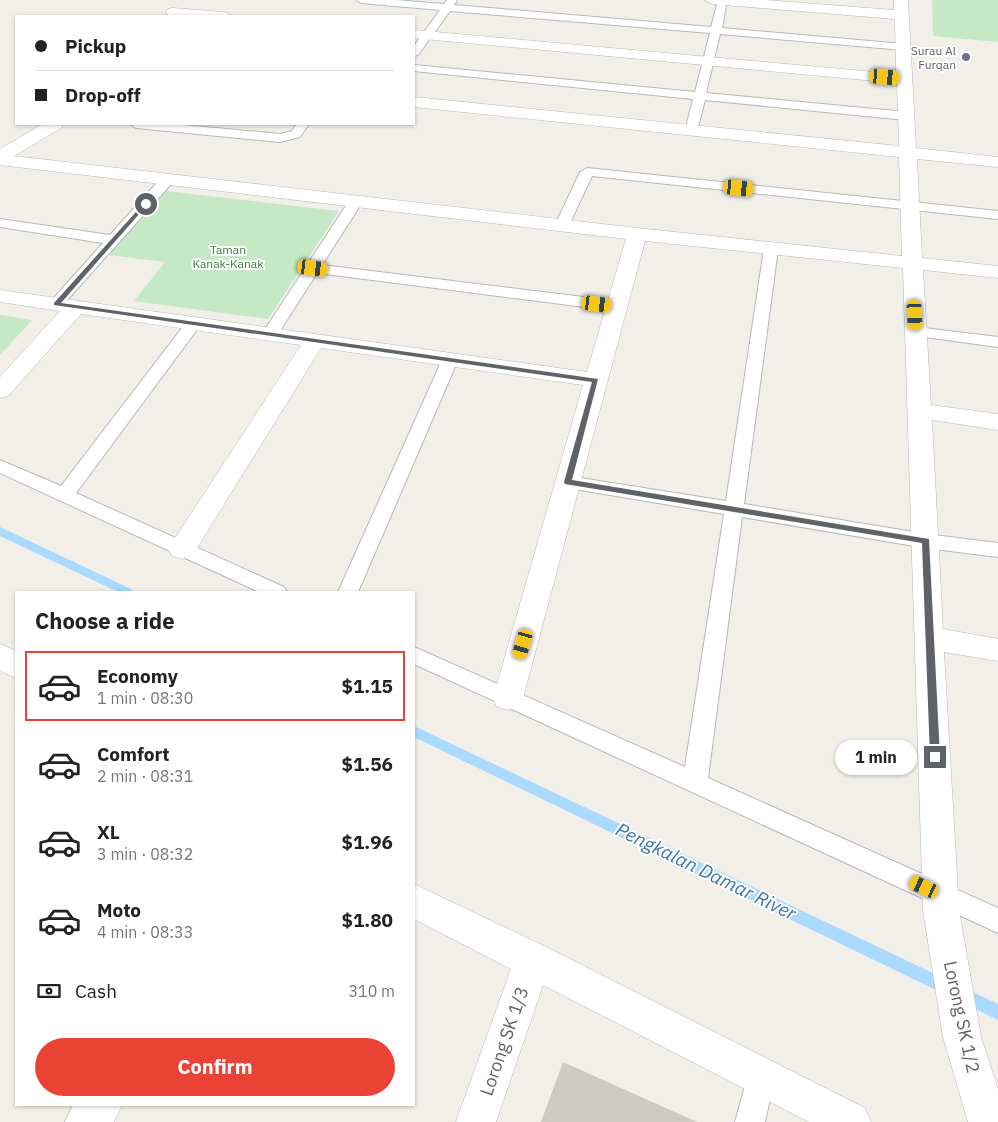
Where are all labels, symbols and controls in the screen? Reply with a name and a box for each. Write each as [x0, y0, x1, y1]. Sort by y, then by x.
text: Pickup [65, 34, 126, 58]
place label: Surau Al Furqan [911, 43, 956, 72]
marker: Surau Al Furqan [960, 51, 972, 63]
car [869, 68, 900, 86]
text: Drop-off [65, 83, 141, 107]
car [723, 179, 754, 197]
route start [135, 193, 157, 215]
park label: Taman Kanak-Kanak [192, 242, 264, 271]
car [297, 259, 328, 277]
car [581, 295, 612, 313]
car [906, 300, 923, 330]
text: Choose a ride [35, 606, 175, 635]
car [511, 628, 534, 660]
icon: car [37, 664, 82, 709]
text: Economy [97, 664, 178, 688]
text: $1.15 [341, 674, 393, 698]
text: 1 min · 08:30 [97, 688, 193, 708]
callout: 1 min [835, 740, 918, 774]
icon: car [37, 742, 82, 787]
text: Comfort [97, 742, 170, 766]
route end [924, 746, 946, 768]
text: 1 min [855, 747, 897, 767]
text: $1.56 [341, 752, 393, 776]
text: 2 min · 08:31 [97, 766, 193, 786]
water label: Pengkalan Damar River [612, 817, 801, 926]
icon: car [37, 820, 82, 865]
text: XL [97, 820, 120, 844]
text: $1.96 [341, 830, 393, 854]
text: 3 min · 08:32 [97, 844, 193, 864]
car [907, 874, 940, 900]
icon: car [37, 898, 82, 943]
text: Moto [97, 898, 141, 922]
text: $1.80 [341, 908, 393, 932]
text: 4 min · 08:33 [97, 922, 193, 942]
street label: Lorong SK 1/2 [939, 959, 985, 1075]
icon: cash [35, 977, 63, 1005]
text: Cash [75, 979, 117, 1003]
text: 310 m [348, 981, 395, 1001]
street label: Lorong SK 1/3 [475, 983, 533, 1099]
button: Confirm [35, 1038, 395, 1096]

